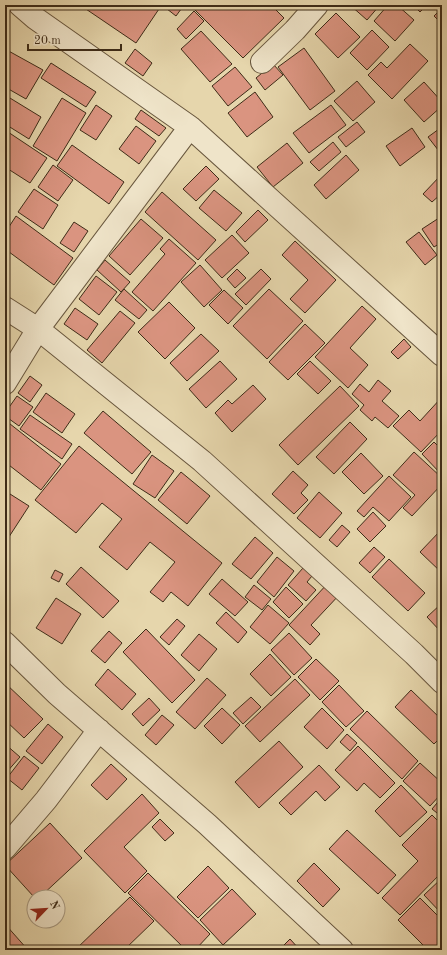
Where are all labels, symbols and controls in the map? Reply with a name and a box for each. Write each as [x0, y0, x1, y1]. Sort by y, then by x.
scale bar [28, 26, 121, 52]
text: 20 m [34, 35, 61, 47]
north arrow [26, 889, 66, 929]
text: N [47, 899, 61, 912]

